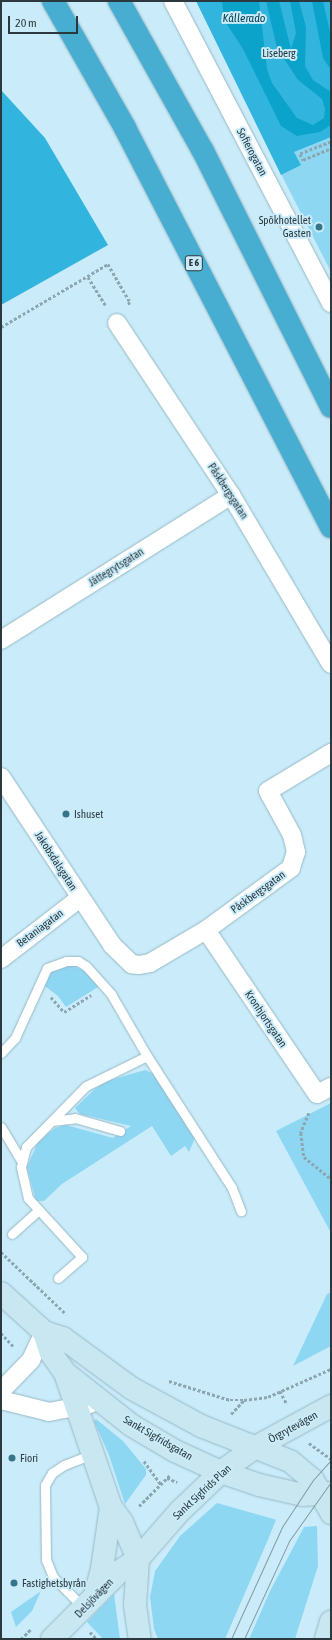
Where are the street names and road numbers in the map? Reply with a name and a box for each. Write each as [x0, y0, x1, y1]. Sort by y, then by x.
street label: Sofierogatan [234, 126, 270, 178]
road number: E 6 [184, 255, 204, 271]
street label: Påskbergsgatan [205, 461, 251, 521]
street label: Jättegrytsgatan [86, 545, 146, 589]
street label: Jakobsdalsgatan [32, 829, 80, 893]
street label: Påskbergsgatan [228, 868, 288, 916]
street label: Betaniagatan [14, 906, 66, 950]
street label: Kronhjortsgatan [242, 988, 290, 1050]
street label: Örgrytevägen [266, 1408, 320, 1446]
street label: Sankt Sigfridsgatan [121, 1413, 195, 1463]
street label: Sankt Sigfrids Plan [170, 1462, 234, 1522]
street label: Delsjövägen [72, 1575, 116, 1621]

